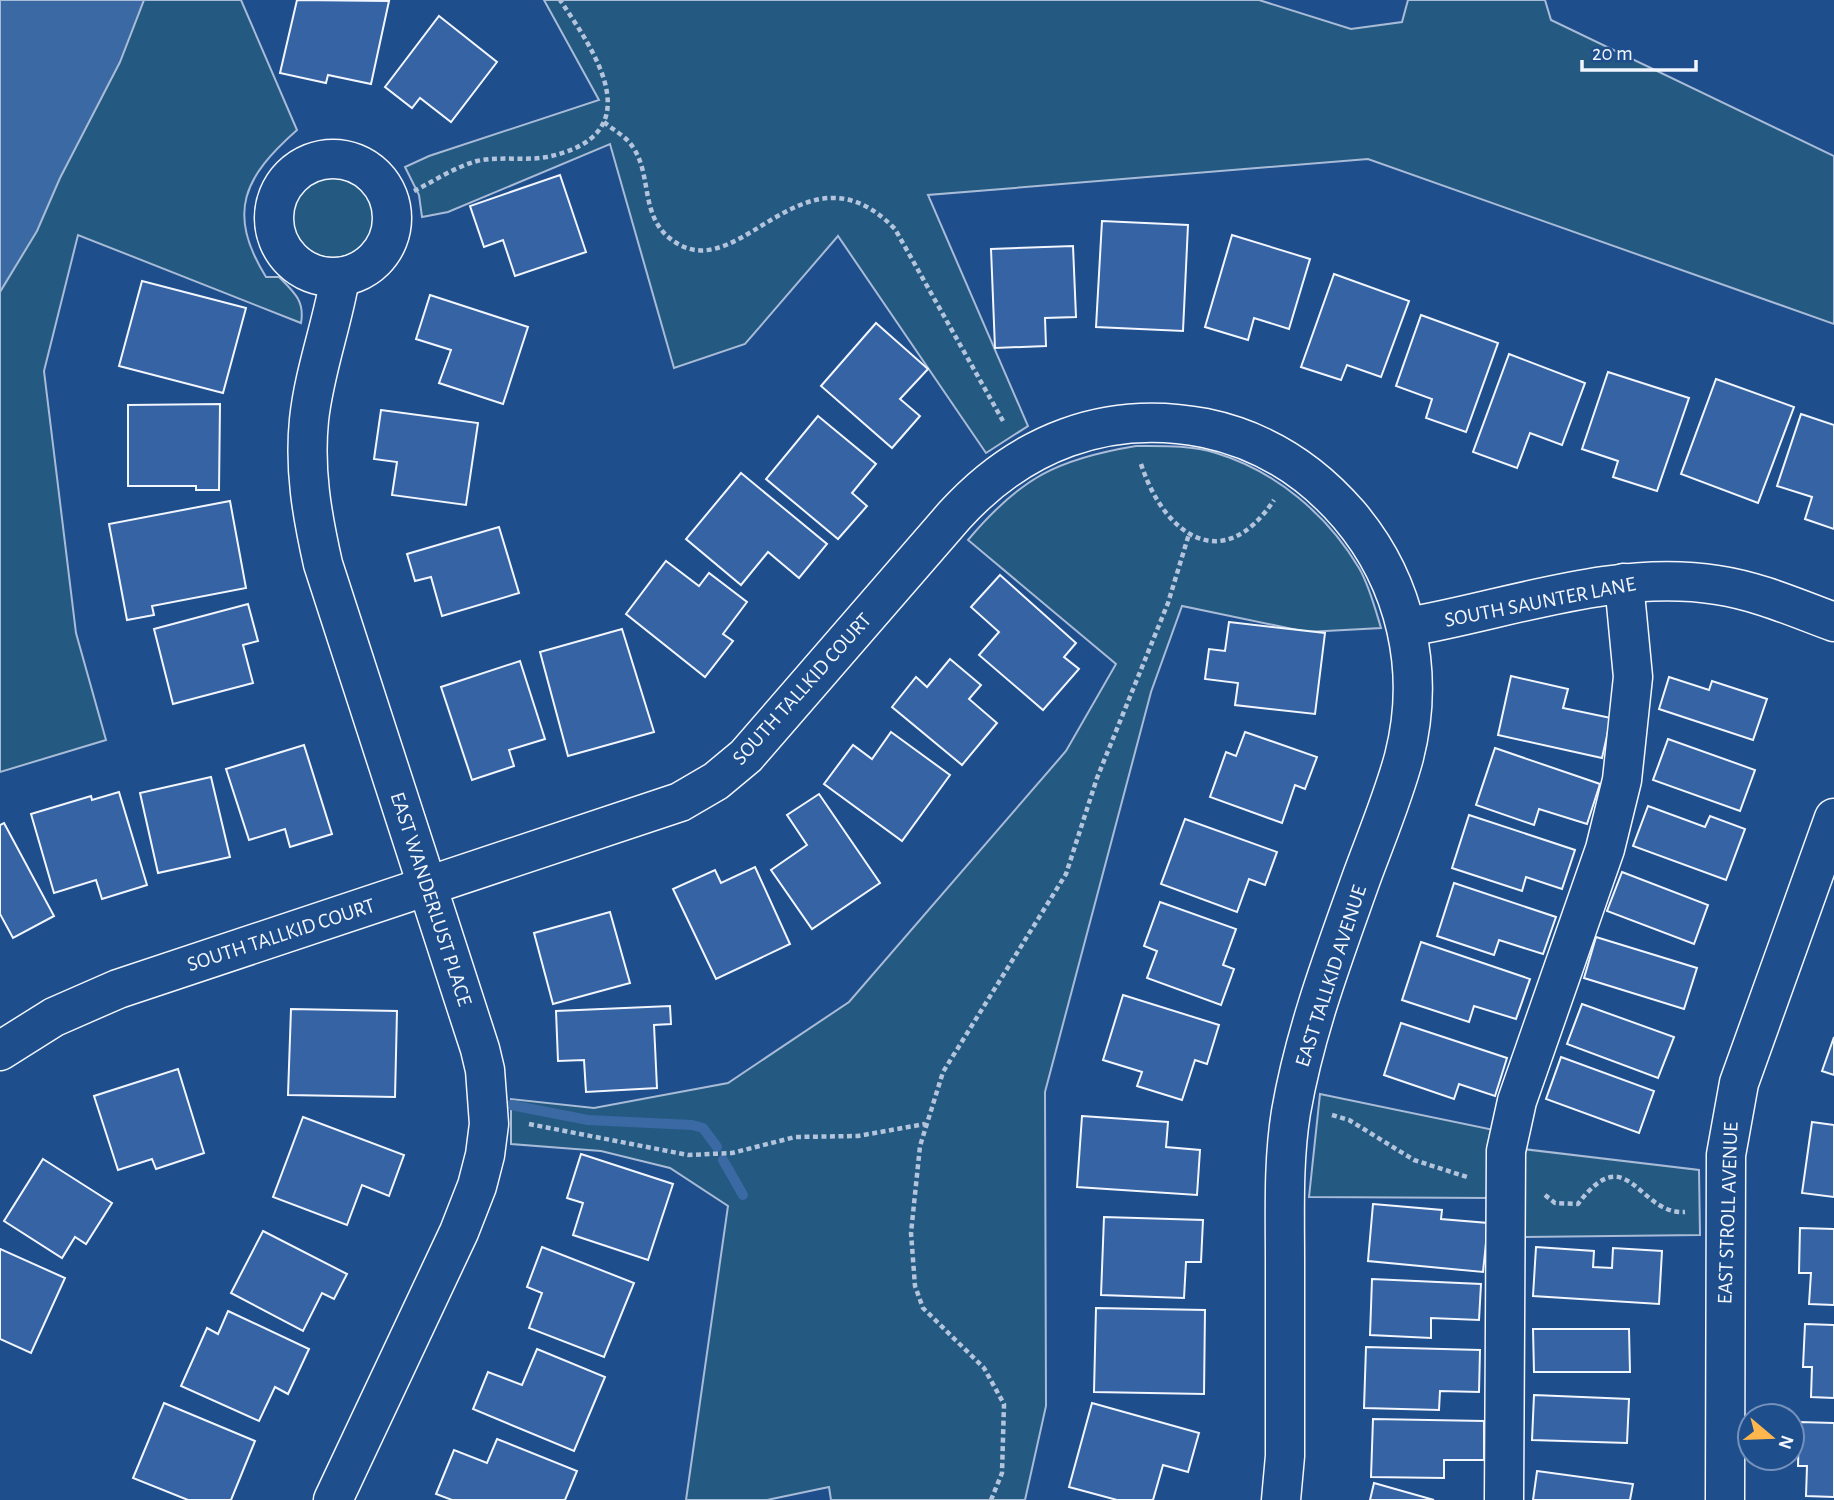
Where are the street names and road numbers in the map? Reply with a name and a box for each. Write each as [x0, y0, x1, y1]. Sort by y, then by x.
street label: SOUTH SAUNTER LANE [1443, 573, 1637, 631]
street label: SOUTH TALLKID COURT [729, 609, 875, 769]
street label: EAST WANDERLUST PLACE [386, 789, 476, 1009]
street label: EAST TALLKID AVENUE [1292, 883, 1370, 1069]
street label: SOUTH TALLKID COURT [185, 895, 377, 975]
street label: EAST STROLL AVENUE [1714, 1121, 1742, 1305]

